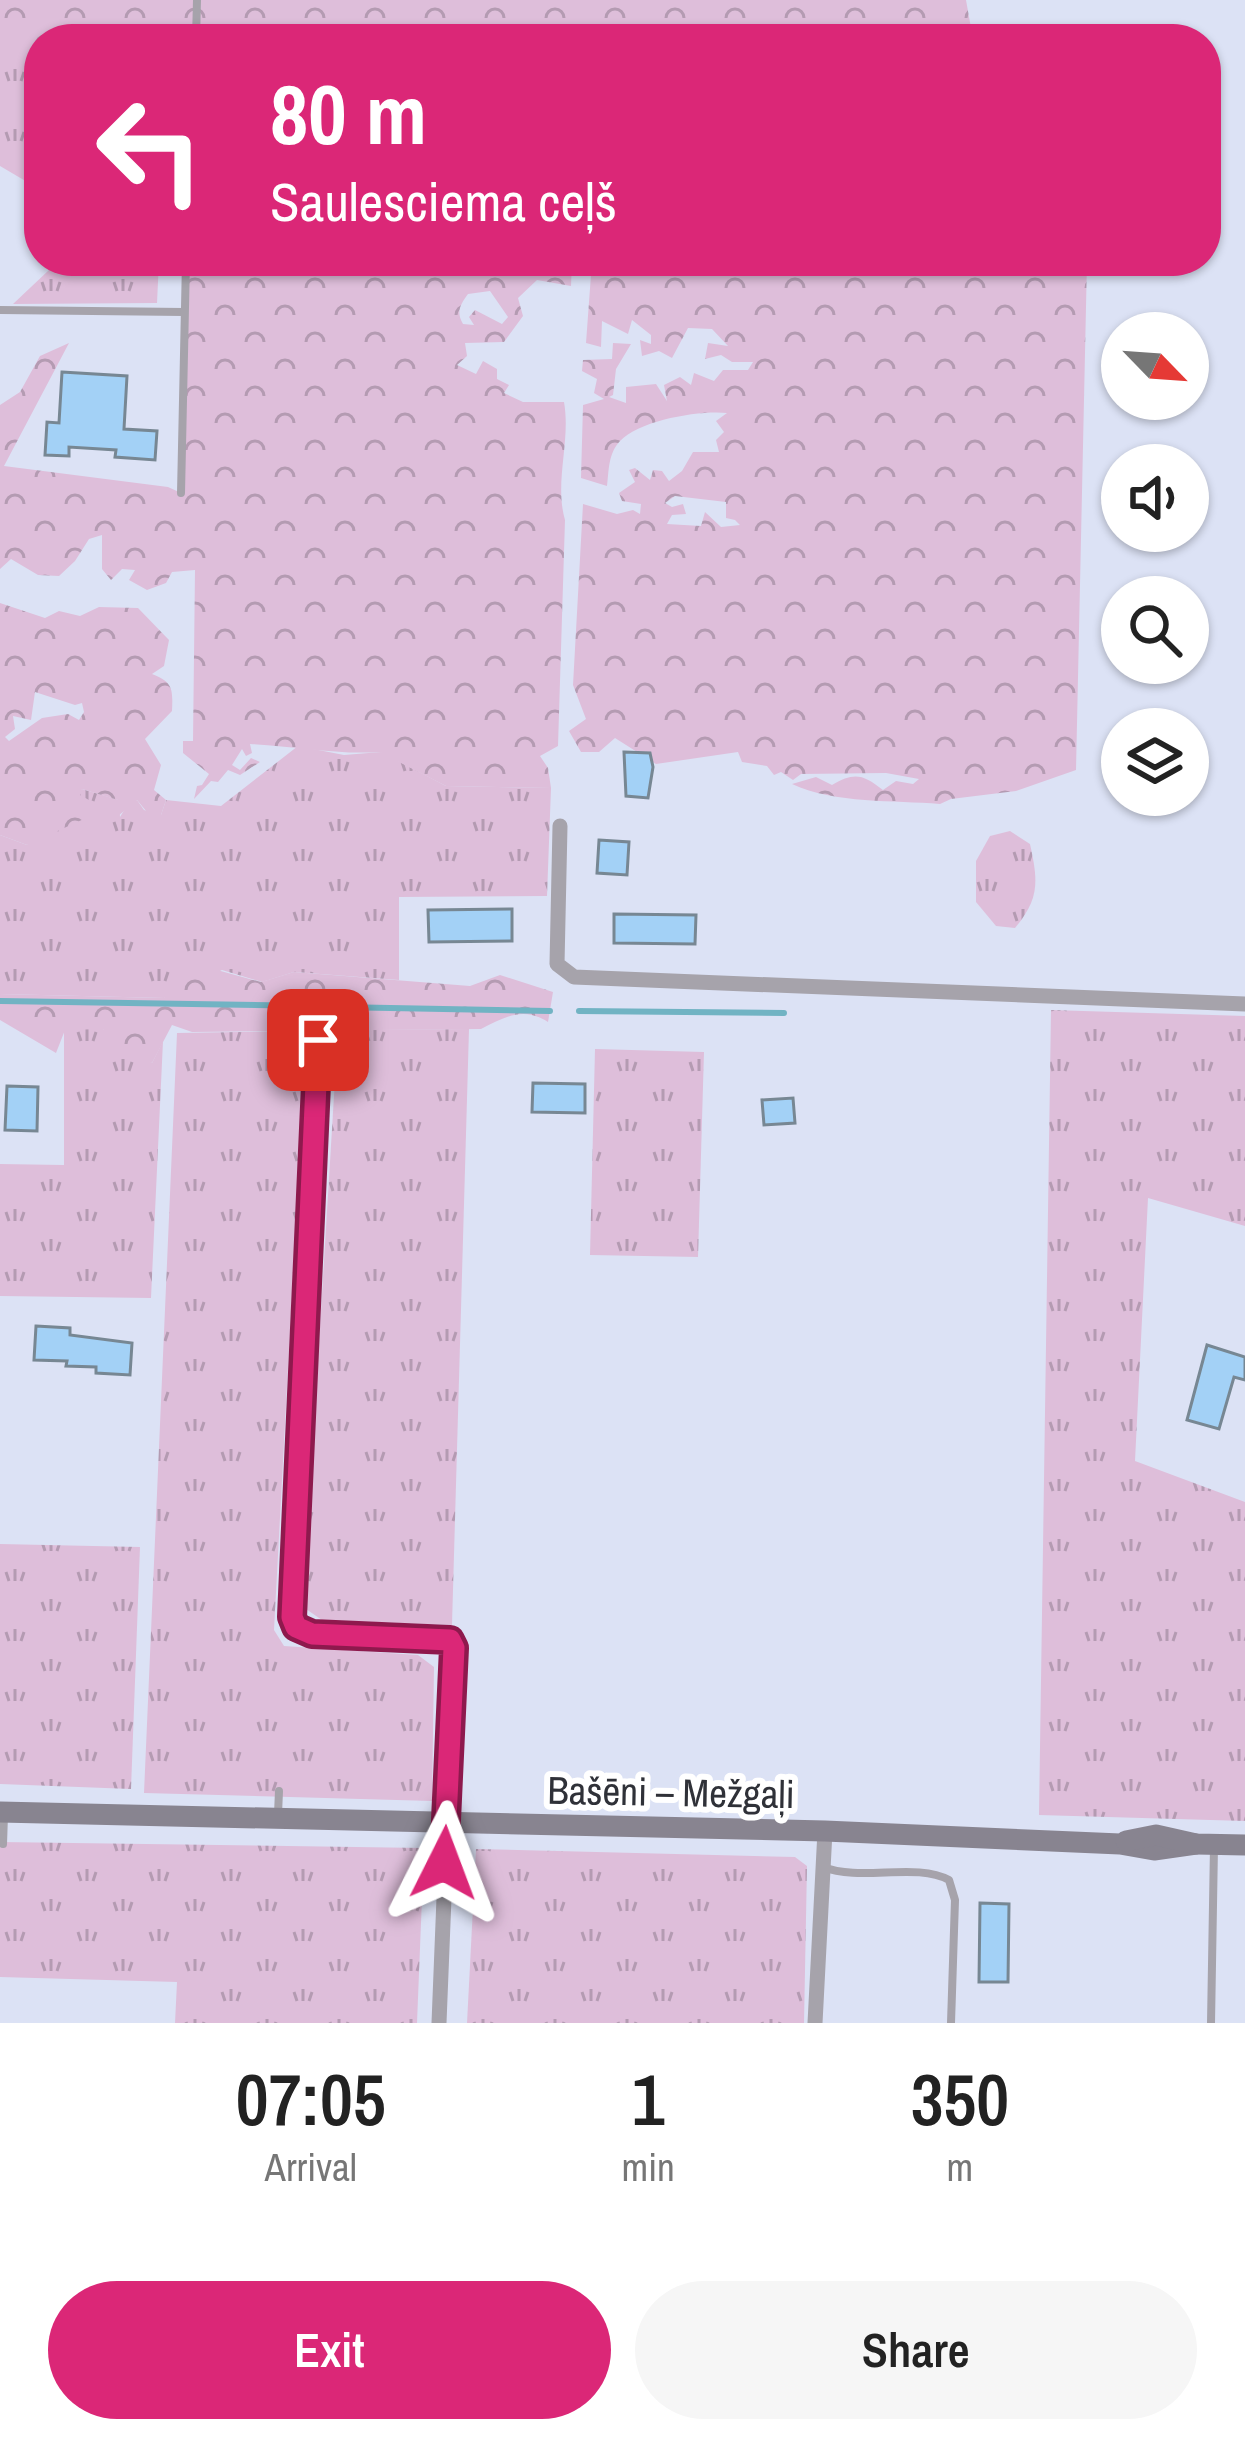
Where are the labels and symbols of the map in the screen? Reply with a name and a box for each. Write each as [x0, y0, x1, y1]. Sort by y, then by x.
north arrow [1101, 312, 1209, 420]
pin [267, 989, 369, 1091]
street label: Bašēni – Mežgaļi [547, 1764, 795, 1820]
position arrow [381, 1800, 507, 1926]

